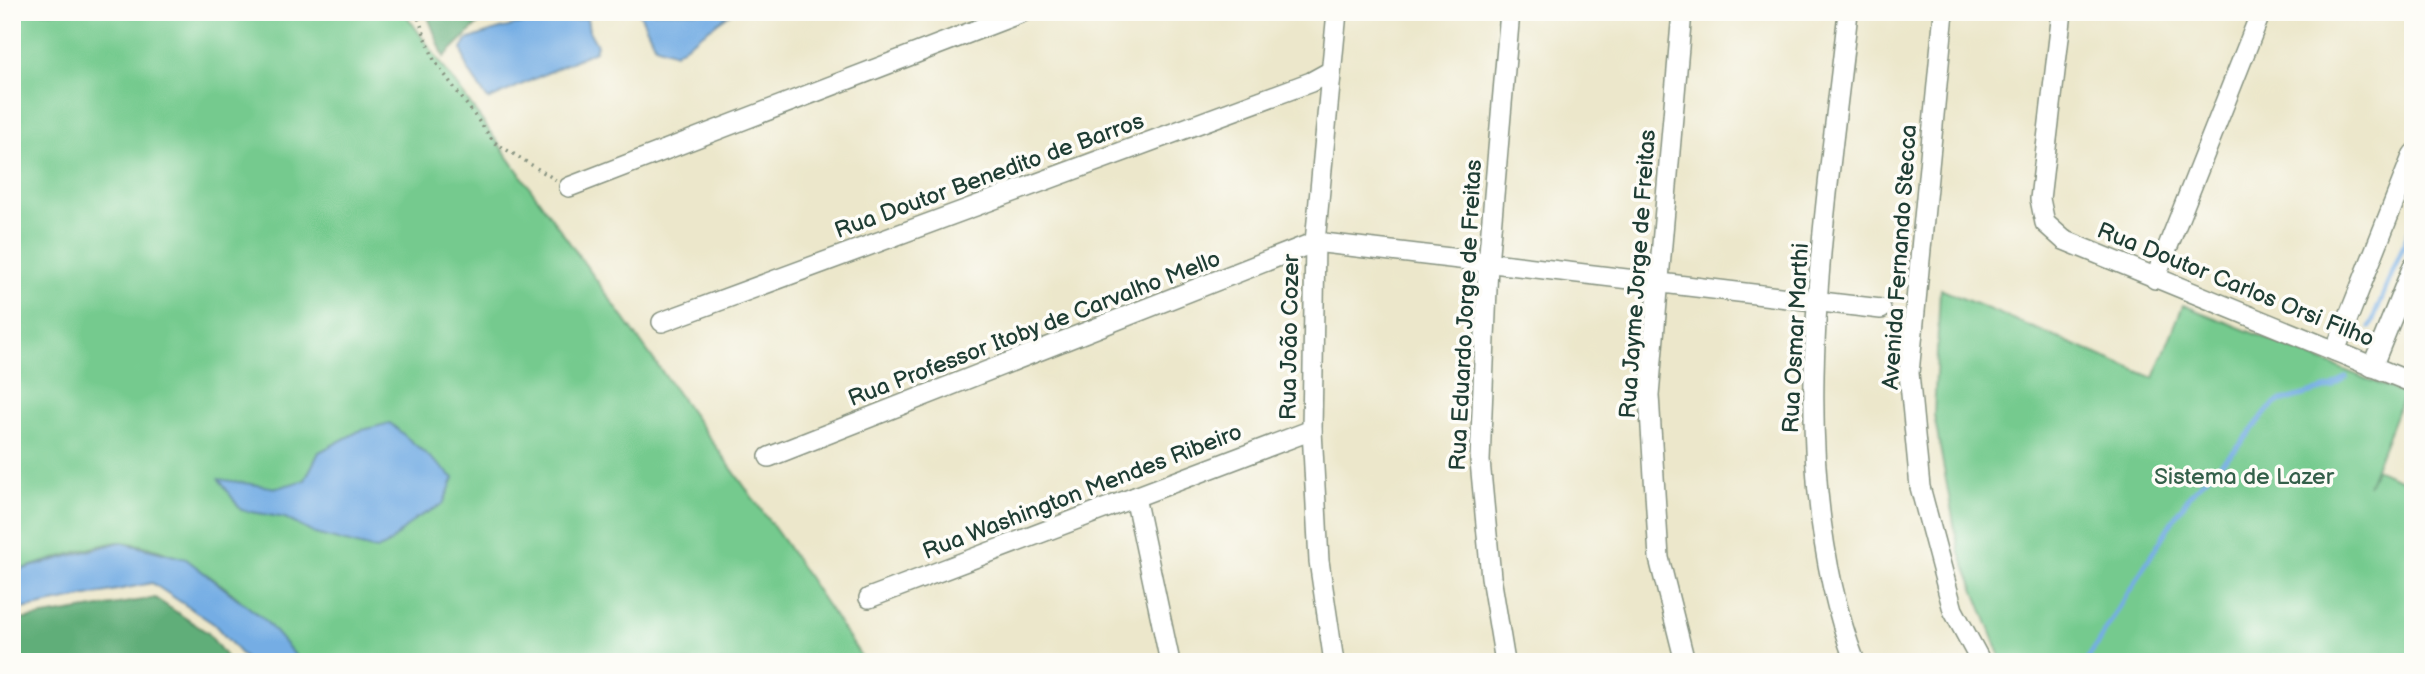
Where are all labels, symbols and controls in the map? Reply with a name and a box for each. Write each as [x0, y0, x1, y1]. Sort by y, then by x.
street label: Rua Doutor Benedito de Barros [831, 107, 1148, 245]
street label: Avenida Fernando Stecca [1877, 123, 1923, 391]
street label: Rua Jayme Jorge de Freitas [1614, 129, 1662, 420]
street label: Rua Eduardo Jorge de Freitas [1444, 159, 1488, 471]
street label: Rua Doutor Carlos Orsi Filho [2093, 216, 2378, 353]
street label: Rua Osmar Marthi [1777, 242, 1815, 434]
street label: Rua Professor Itoby de Carvalho Mello [844, 245, 1224, 413]
street label: Rua João Cozer [1275, 253, 1305, 420]
street label: Rua Washington Mendes Ribeiro [919, 418, 1246, 566]
park label: Sistema de Lazer [2154, 463, 2335, 491]

